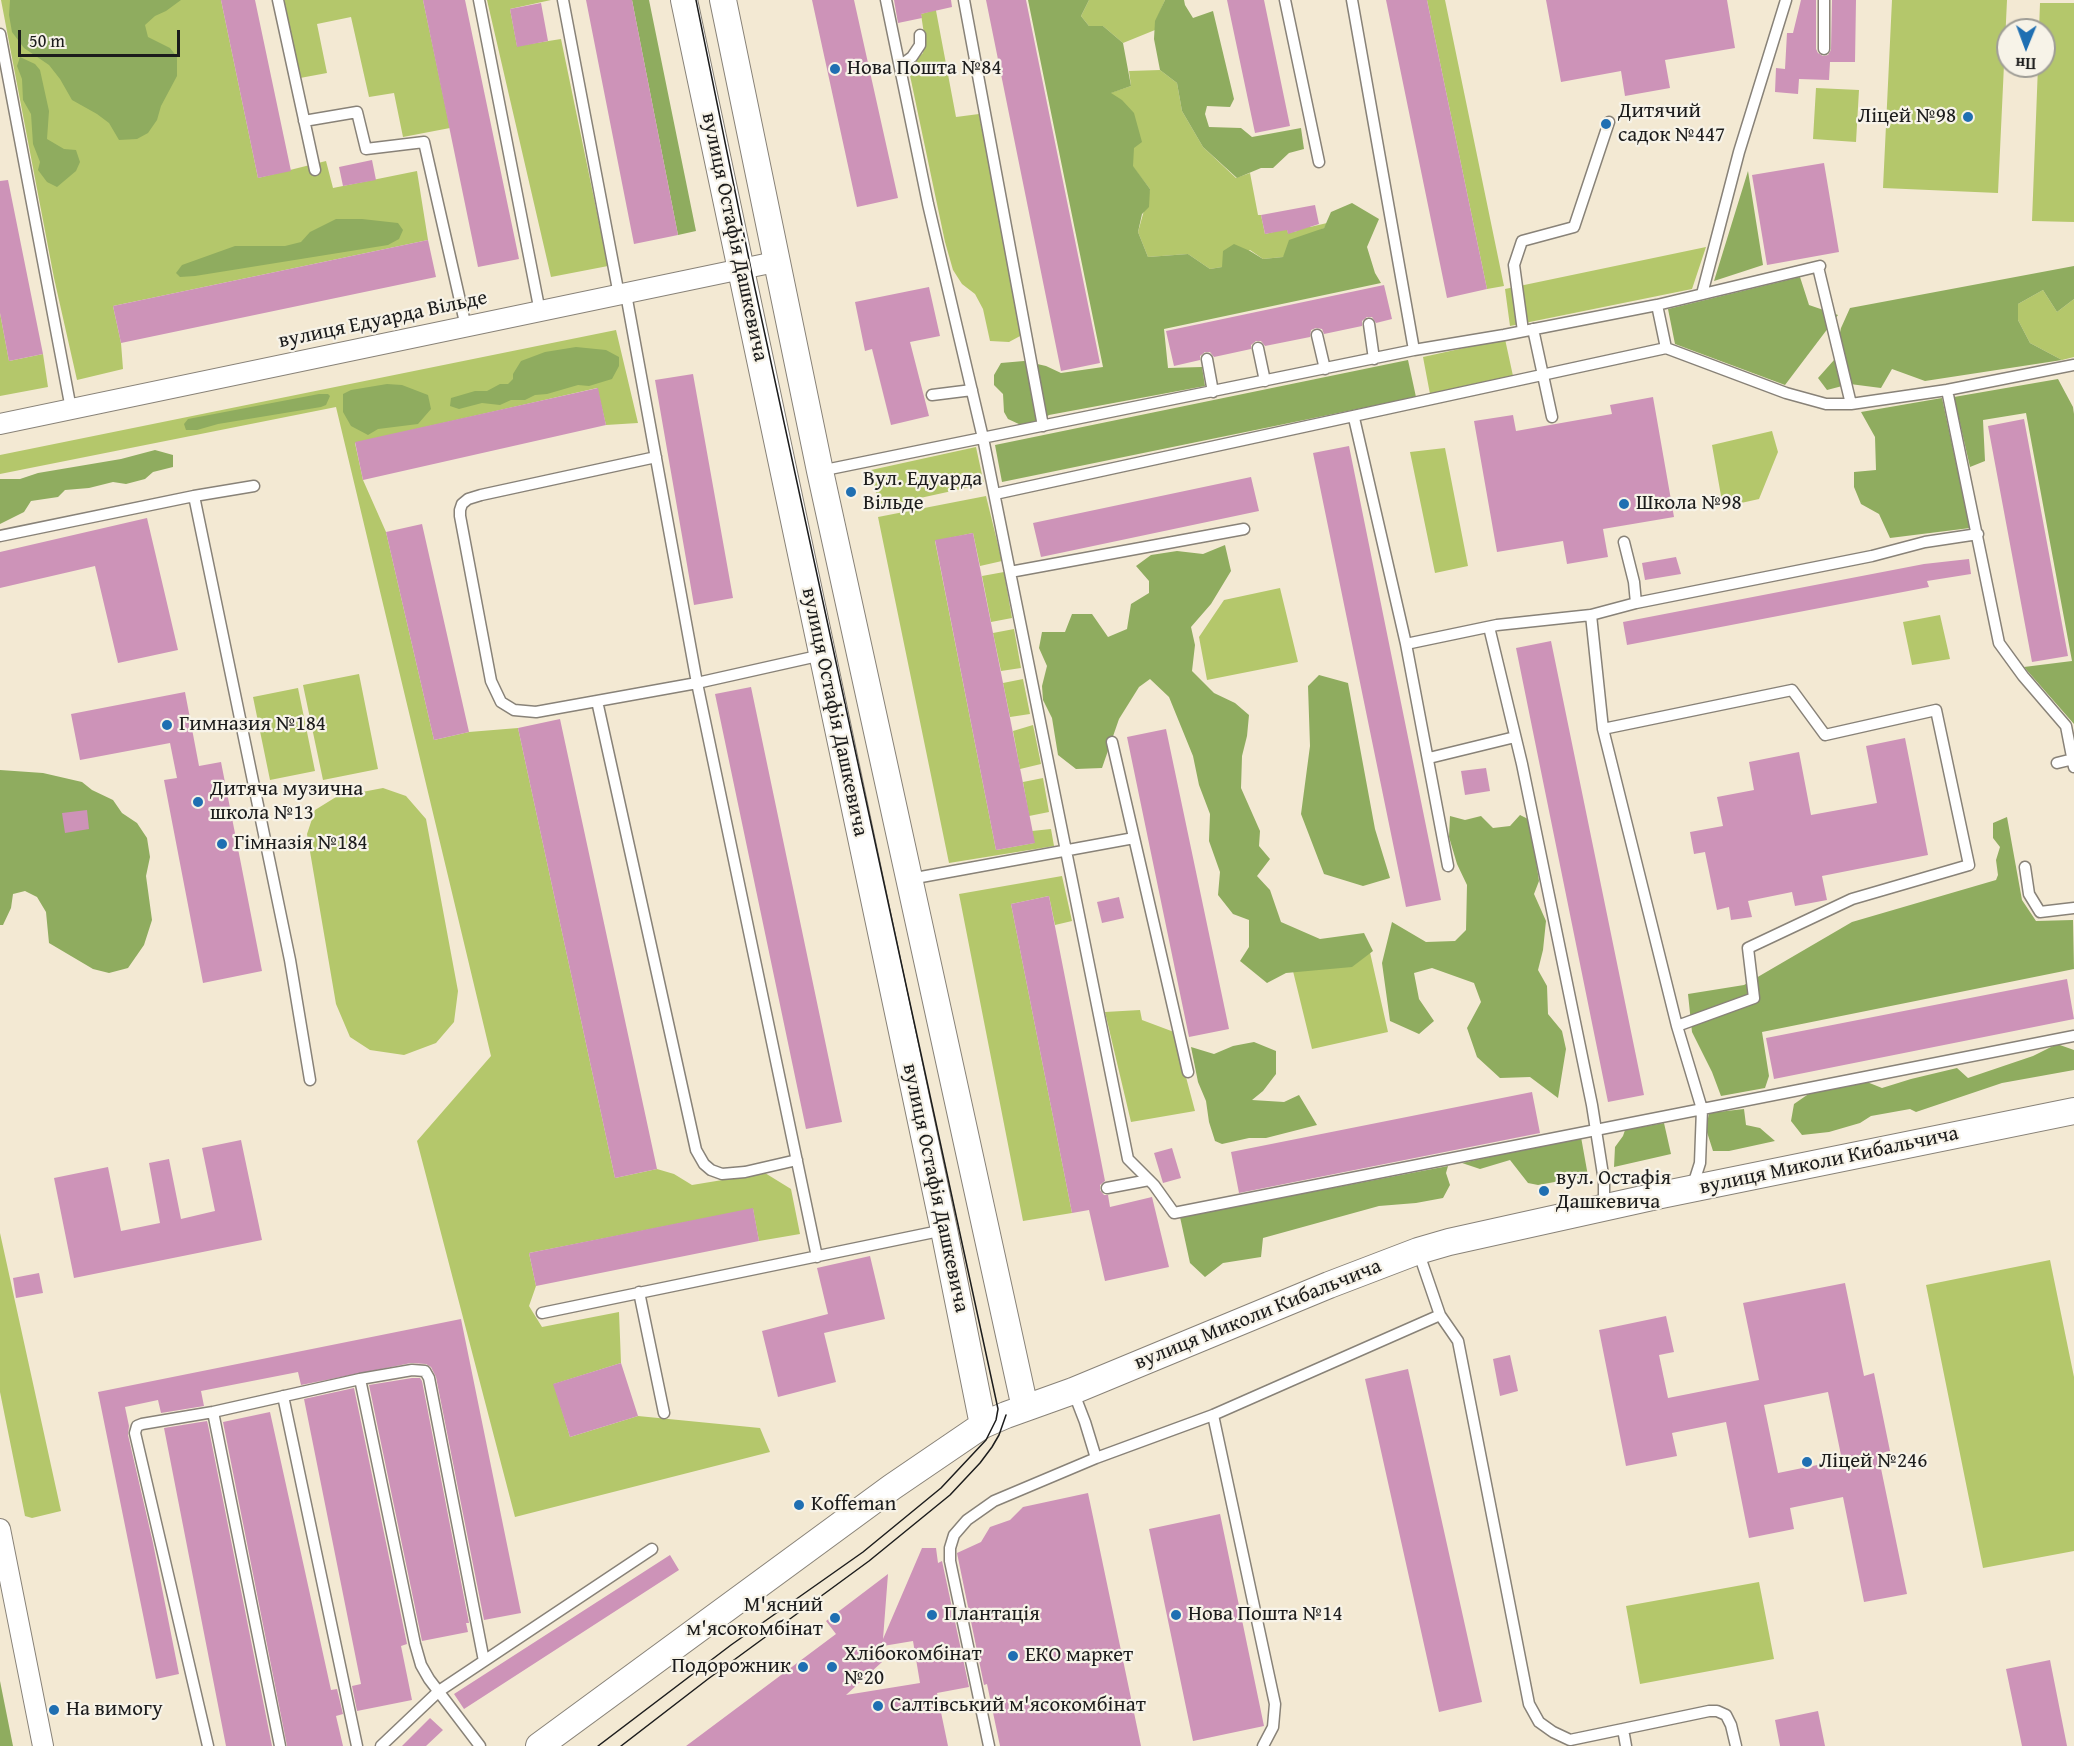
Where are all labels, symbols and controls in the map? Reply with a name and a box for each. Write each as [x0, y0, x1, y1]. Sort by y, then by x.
scale bar [21, 18, 183, 56]
north arrow [1996, 18, 2056, 78]
text: 50 m [29, 27, 65, 54]
text: Пн [2015, 52, 2036, 76]
place label: Нова Пошта №84 [847, 56, 1001, 82]
marker: Нова Пошта №84 [828, 62, 842, 76]
place label: Дитячий садок №447 [1618, 99, 1725, 149]
place label: Ліцей №98 [1858, 104, 1956, 130]
street label: вулиця Остафія Дашкевича [695, 110, 773, 364]
marker: Ліцей №98 [1961, 110, 1975, 124]
marker: Дитячий садок №447 [1599, 117, 1613, 131]
street label: вулиця Едуарда Вільде [276, 286, 490, 354]
place label: Вул. Едуарда Вільде [863, 467, 982, 517]
marker: Вул. Едуарда Вільде [844, 485, 858, 499]
place label: Школа №98 [1636, 491, 1742, 517]
marker: Школа №98 [1617, 497, 1631, 511]
street label: вулиця Остафія Дашкевича [795, 585, 873, 839]
place label: Гимназия №184 [179, 712, 326, 738]
marker: Гимназия №184 [160, 718, 174, 732]
place label: Дитяча музична школа №13 [210, 777, 363, 827]
marker: Дитяча музична школа №13 [191, 795, 205, 809]
place label: Гімназія №184 [234, 831, 368, 857]
marker: Гімназія №184 [215, 837, 229, 851]
street label: вулиця Остафія Дашкевича [896, 1061, 974, 1315]
street label: вулиця Миколи Кибальчича [1697, 1121, 1961, 1201]
place label: вул. Остафія Дашкевича [1556, 1166, 1671, 1216]
marker: вул. Остафія Дашкевича [1537, 1184, 1551, 1198]
street label: вулиця Миколи Кибальчича [1131, 1254, 1385, 1376]
place label: Ліцей №246 [1819, 1449, 1927, 1475]
marker: Ліцей №246 [1800, 1455, 1814, 1469]
place label: Koffeman [811, 1492, 896, 1518]
marker: Koffeman [792, 1498, 806, 1512]
place label: М'ясний м'ясокомбінат [686, 1593, 823, 1643]
place label: Плантація [944, 1602, 1040, 1628]
place label: Нова Пошта №14 [1188, 1602, 1342, 1628]
marker: Плантація [925, 1608, 939, 1622]
marker: Нова Пошта №14 [1169, 1608, 1183, 1622]
marker: М'ясний м'ясокомбінат [828, 1611, 842, 1625]
place label: Хлібокомбінат №20 [844, 1642, 982, 1692]
place label: ЕКО маркет [1025, 1643, 1133, 1669]
marker: ЕКО маркет [1006, 1649, 1020, 1663]
place label: Подорожник [672, 1654, 791, 1680]
marker: Подорожник [796, 1660, 810, 1674]
marker: Хлібокомбінат №20 [825, 1660, 839, 1674]
place label: Салтівський м'ясокомбінат [890, 1693, 1146, 1719]
place label: На вимогу [66, 1697, 163, 1723]
marker: Салтівський м'ясокомбінат [871, 1699, 885, 1713]
marker: На вимогу [47, 1703, 61, 1717]

